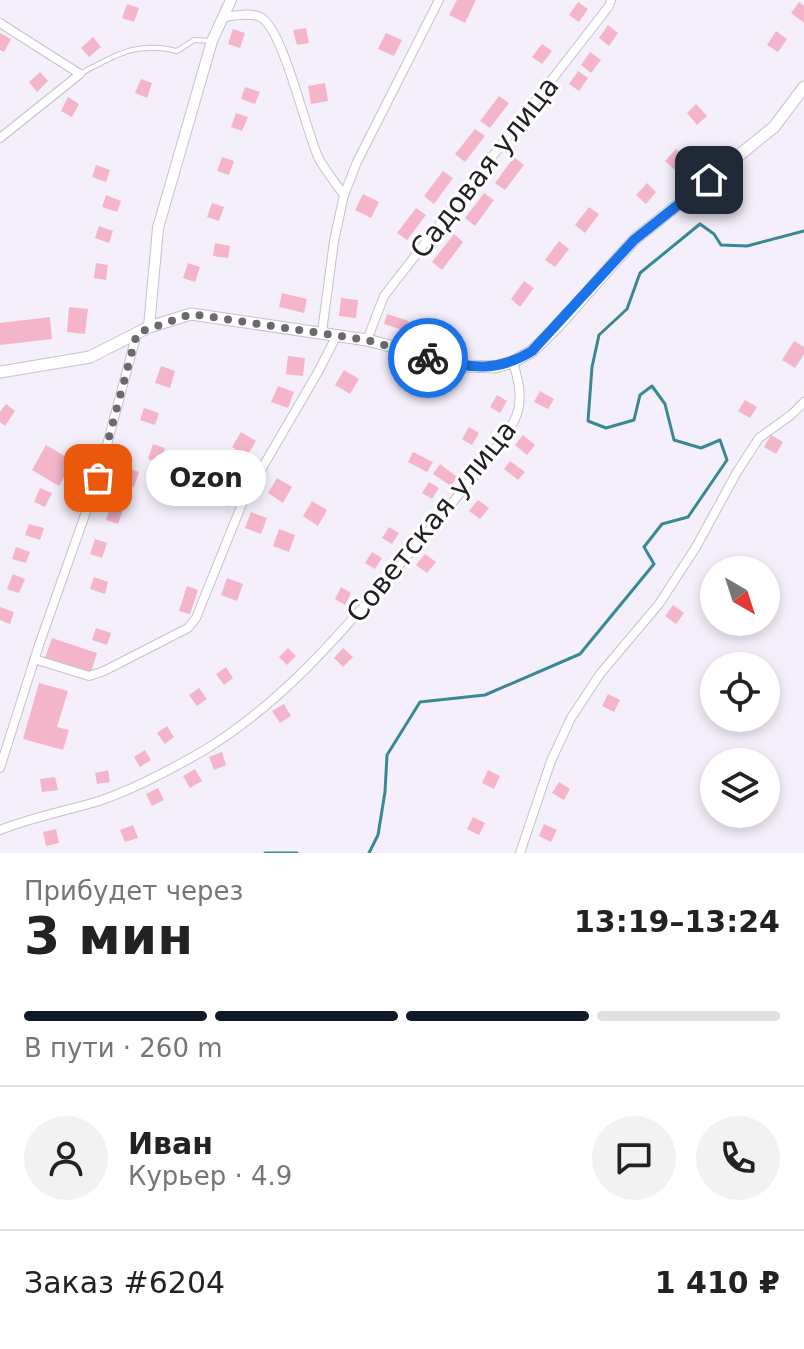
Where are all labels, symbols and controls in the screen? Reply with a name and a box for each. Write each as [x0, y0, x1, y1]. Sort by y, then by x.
street label: Садовая улица [403, 70, 566, 265]
pin [675, 146, 743, 214]
icon: home [687, 158, 731, 202]
courier [388, 318, 468, 398]
icon: bike [406, 336, 450, 380]
street label: Советская улица [340, 413, 523, 629]
pin [64, 444, 132, 512]
callout: Ozon [146, 450, 266, 506]
icon: bag [76, 456, 120, 500]
text: Ozon [169, 463, 243, 493]
north arrow [700, 556, 780, 636]
map controls [700, 556, 780, 828]
button: locate [700, 652, 780, 732]
button: layers [700, 748, 780, 828]
text: Прибудет через [24, 876, 243, 906]
text: 13:19–13:24 [574, 904, 780, 939]
text: 3 мин [24, 906, 193, 966]
text: В пути · 260 m [24, 1033, 223, 1063]
button: person [24, 1116, 108, 1200]
button: chat [592, 1116, 676, 1200]
button: phone [696, 1116, 780, 1200]
text: Иван [128, 1126, 213, 1161]
text: Курьер · 4.9 [128, 1161, 292, 1191]
text: Заказ #6204 [24, 1265, 225, 1300]
text: 1 410 ₽ [655, 1265, 780, 1300]

